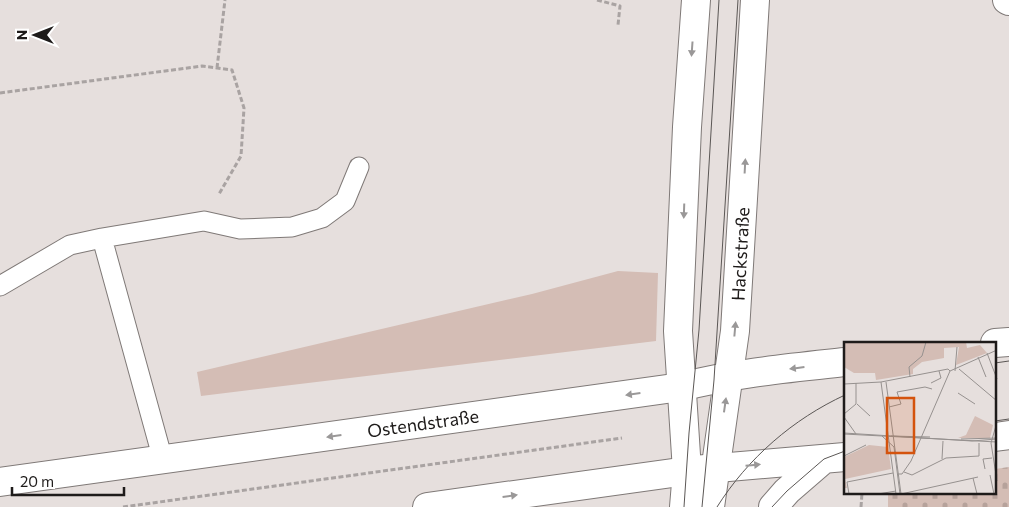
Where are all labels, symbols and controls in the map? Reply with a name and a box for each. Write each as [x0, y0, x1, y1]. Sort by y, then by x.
north arrow [10, 10, 60, 60]
text: N [13, 30, 30, 40]
one-way arrow [688, 41, 696, 57]
one-way arrow [741, 158, 749, 174]
one-way arrow [679, 203, 687, 219]
street label: Hackstraße [727, 207, 753, 301]
one-way arrow [731, 320, 739, 336]
inset map [844, 342, 996, 494]
one-way arrow [789, 364, 805, 372]
one-way arrow [625, 390, 641, 398]
one-way arrow [722, 397, 730, 413]
street label: Ostendstraße [366, 404, 480, 442]
one-way arrow [325, 432, 341, 440]
one-way arrow [745, 461, 761, 469]
scale bar [12, 464, 125, 496]
text: 20 m [20, 472, 54, 490]
one-way arrow [503, 492, 519, 500]

